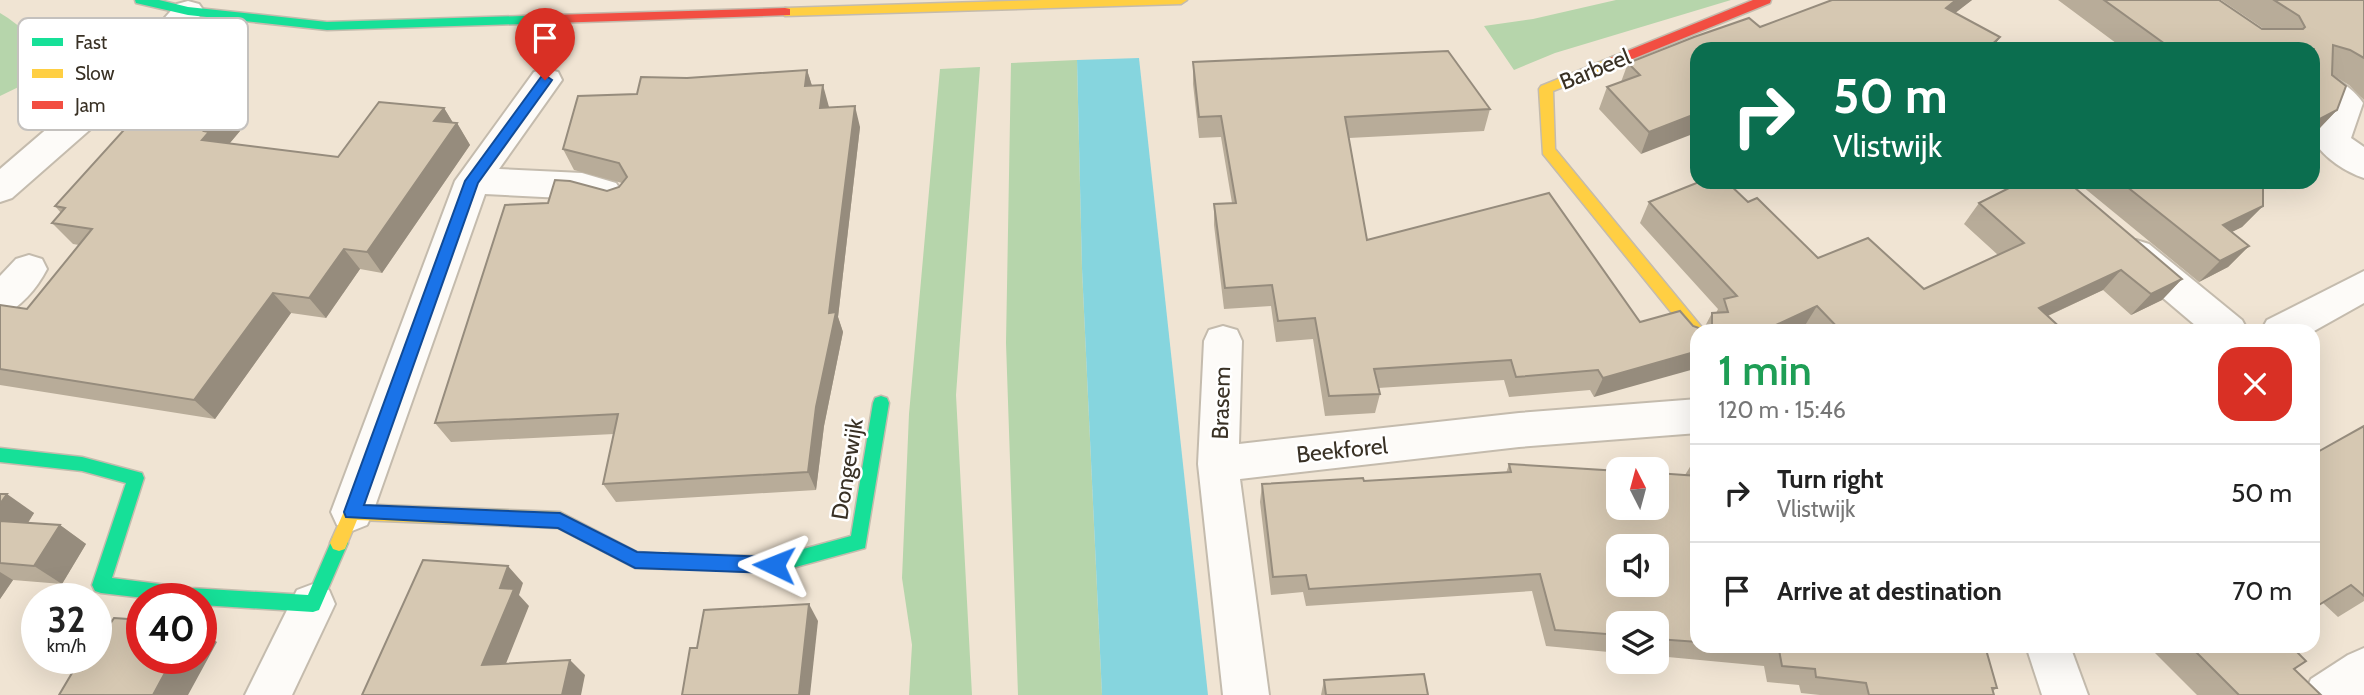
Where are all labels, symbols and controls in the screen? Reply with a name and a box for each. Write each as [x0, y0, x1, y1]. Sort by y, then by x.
pin [515, 8, 575, 80]
legend [18, 18, 248, 130]
icon: arrive [526, 19, 564, 57]
text: Fast [75, 31, 108, 54]
street label: Barbeel [1556, 42, 1635, 96]
text: Slow [75, 62, 115, 85]
text: 50 m [1833, 66, 1948, 125]
icon: right [1718, 70, 1809, 161]
text: Jam [74, 94, 105, 117]
text: Vlistwijk [1833, 126, 1942, 165]
text: 1 min [1718, 344, 1812, 396]
button: close [2218, 347, 2292, 421]
street label: Brasem [1206, 366, 1236, 440]
text: 120 m · 15:46 [1718, 396, 1846, 424]
street label: Dongewijk [825, 416, 869, 522]
street label: Beekforel [1295, 431, 1390, 469]
north arrow [1606, 457, 1670, 520]
map controls [1606, 457, 1669, 674]
text: Turn right [1777, 463, 1883, 495]
icon: right [1718, 474, 1756, 512]
text: 50 m [2231, 477, 2292, 509]
text: Vlistwijk [1777, 495, 1855, 523]
position arrow [737, 528, 811, 602]
button: sound [1606, 534, 1669, 597]
icon: arrive [1718, 572, 1756, 610]
text: Arrive at destination [1777, 575, 2002, 607]
text: 70 m [2232, 575, 2292, 607]
speed limit sign: 40 [126, 583, 217, 674]
text: 32 [48, 598, 85, 641]
button: layers [1606, 611, 1669, 674]
text: km/h [47, 635, 86, 657]

